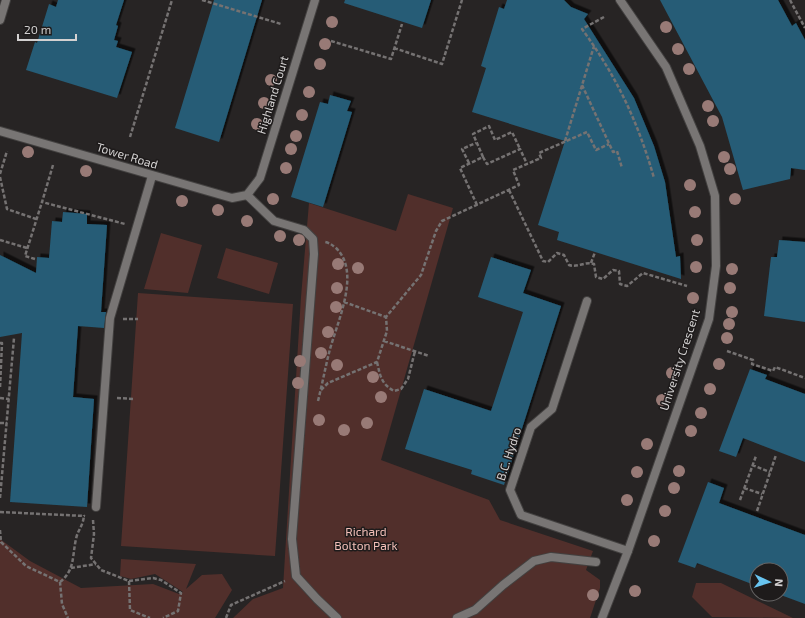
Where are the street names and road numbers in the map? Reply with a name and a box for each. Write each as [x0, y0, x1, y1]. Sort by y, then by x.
street label: Highland Court [253, 53, 291, 136]
street label: Tower Road [95, 139, 160, 171]
street label: University Crescent [656, 307, 702, 412]
street label: B.C. Hydro [493, 425, 523, 482]

